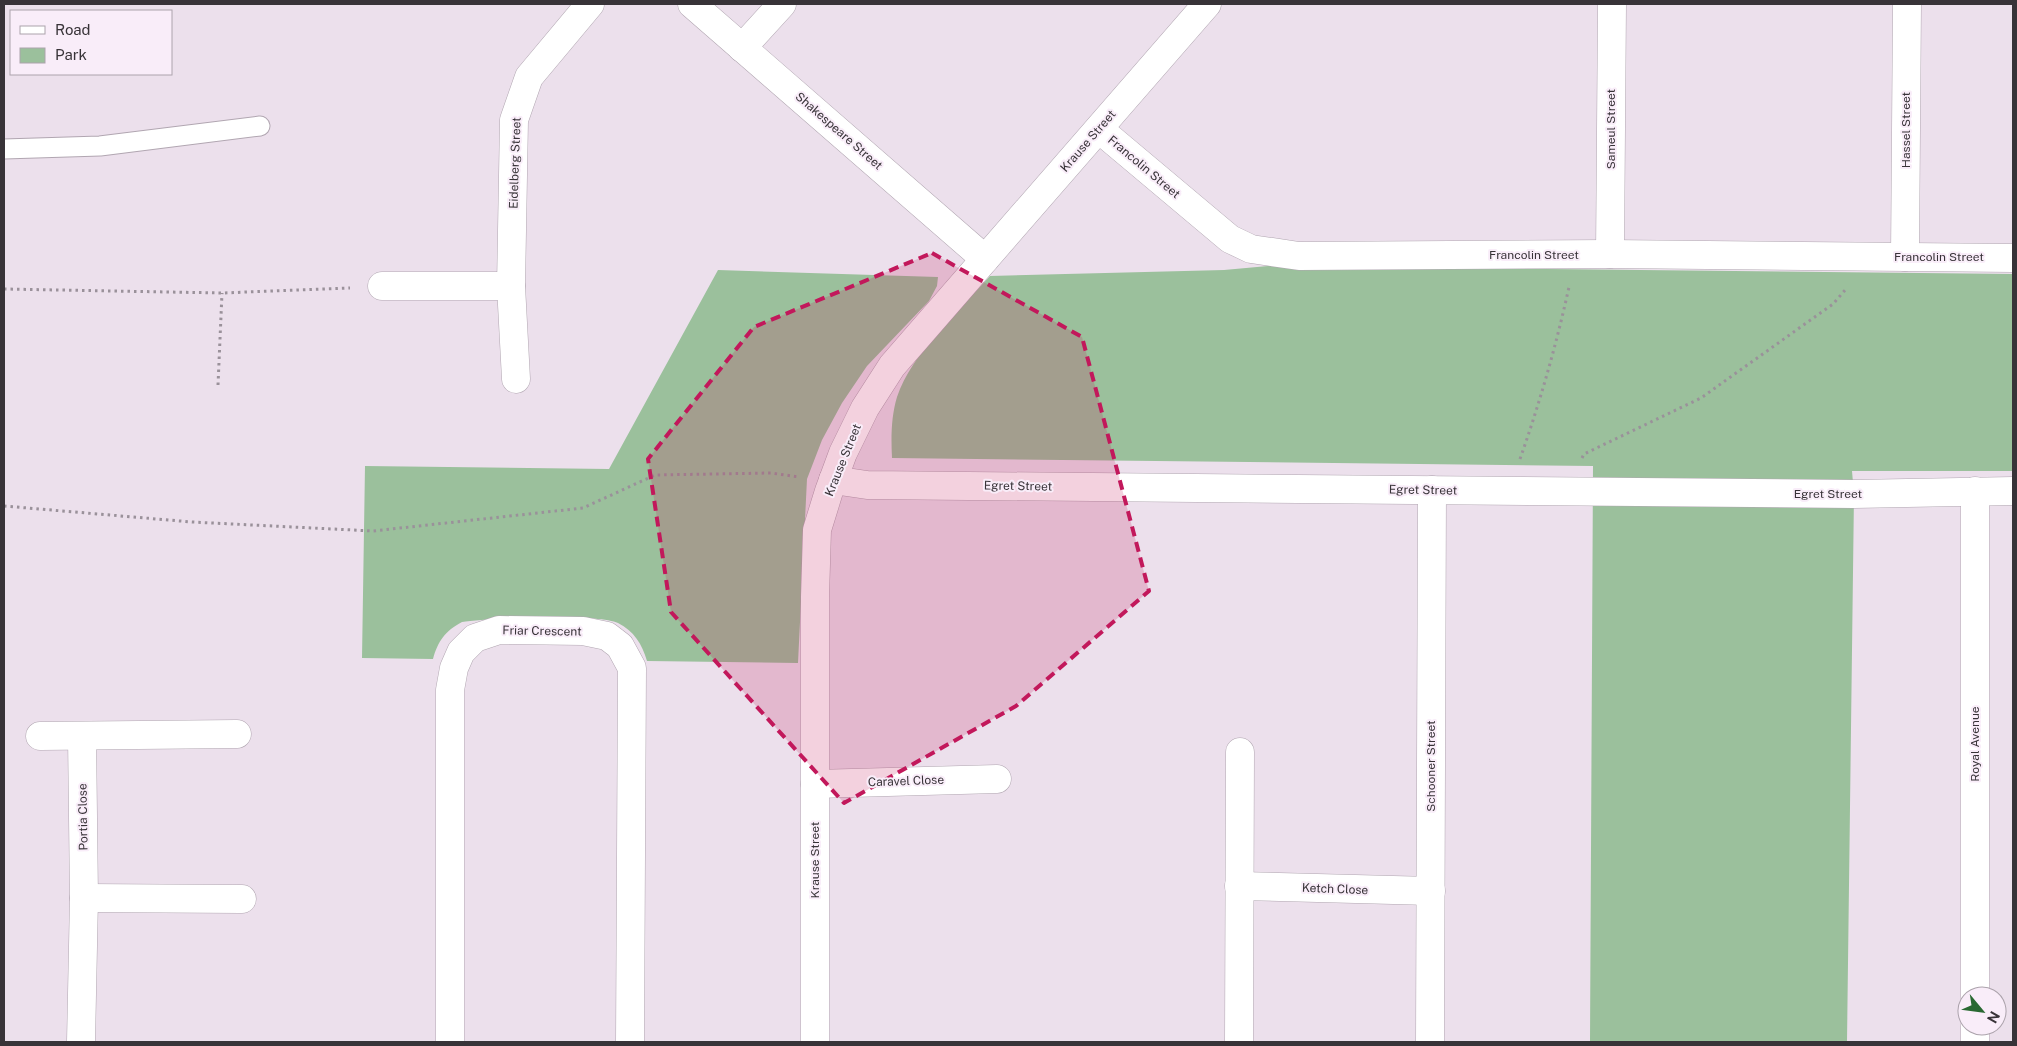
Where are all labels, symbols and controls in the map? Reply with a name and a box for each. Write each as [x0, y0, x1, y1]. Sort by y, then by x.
legend [10, 10, 172, 75]
text: Road [55, 21, 91, 38]
text: Park [55, 46, 87, 63]
street label: Sameul Street [1604, 88, 1618, 169]
street label: Shakespeare Street [793, 89, 886, 173]
street label: Hassel Street [1899, 92, 1913, 168]
street label: Krause Street [1057, 107, 1119, 175]
street label: Eidelberg Street [506, 117, 524, 209]
street label: Francolin Street [1105, 133, 1183, 201]
street label: Francolin Street [1489, 248, 1579, 262]
street label: Francolin Street [1894, 250, 1984, 264]
street label: Krause Street [822, 421, 864, 498]
street label: Egret Street [984, 478, 1053, 494]
street label: Egret Street [1389, 482, 1458, 498]
street label: Egret Street [1794, 487, 1863, 501]
street label: Friar Crescent [502, 623, 582, 639]
street label: Royal Avenue [1968, 706, 1982, 782]
street label: Schooner Street [1424, 720, 1438, 812]
street label: Caravel Close [868, 773, 945, 789]
street label: Portia Close [75, 783, 91, 851]
street label: Krause Street [808, 821, 822, 899]
street label: Ketch Close [1302, 881, 1369, 897]
north arrow [1957, 986, 2007, 1036]
text: N [1984, 1009, 2003, 1026]

